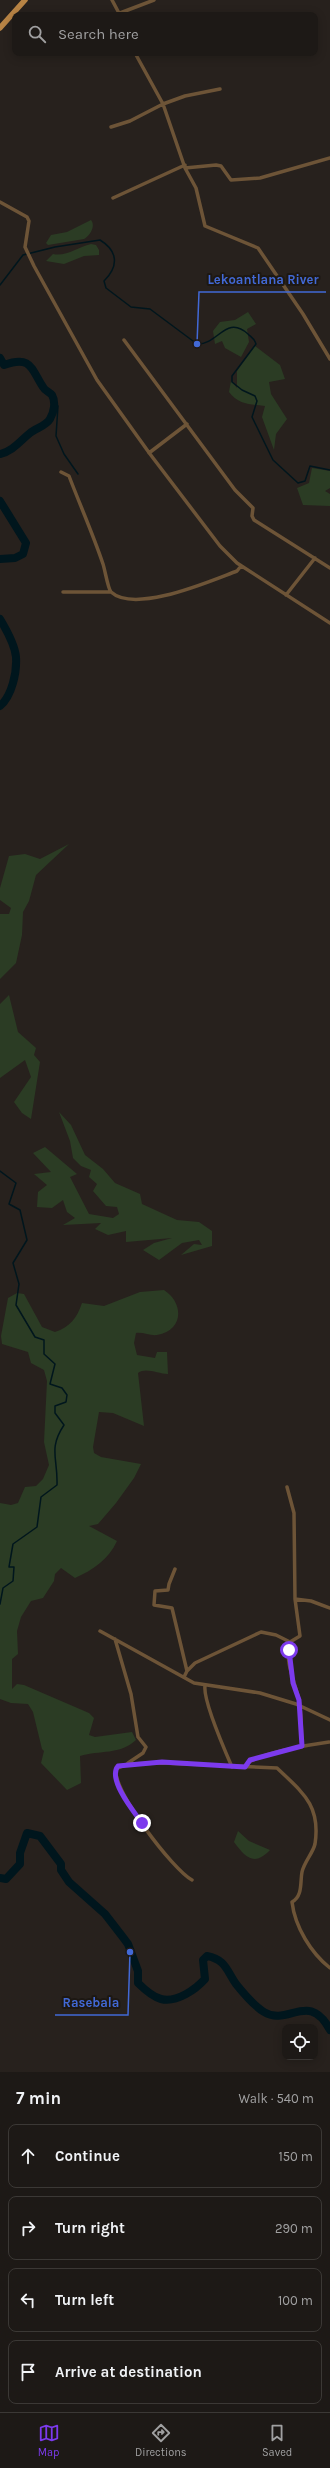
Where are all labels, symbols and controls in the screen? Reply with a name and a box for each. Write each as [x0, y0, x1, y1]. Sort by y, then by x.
search box [12, 12, 318, 56]
icon: search [26, 23, 48, 45]
text: Search here [58, 25, 139, 43]
callout: Lekoantlana River [199, 267, 326, 292]
text: Lekoantlana River [207, 272, 319, 287]
route start [280, 1641, 298, 1659]
route end [133, 1814, 151, 1832]
callout: Rasebala [55, 1990, 128, 2015]
text: Rasebala [63, 1995, 119, 2010]
map controls [282, 2024, 318, 2060]
button: locate [282, 2024, 318, 2060]
text: 7 min [16, 2088, 61, 2108]
text: Walk · 540 m [239, 2091, 314, 2106]
icon: ahead [17, 2145, 39, 2167]
text: Continue [55, 2147, 120, 2165]
text: 150 m [278, 2149, 313, 2164]
icon: right [17, 2217, 39, 2239]
text: Turn right [55, 2219, 125, 2237]
text: 290 m [275, 2221, 313, 2236]
icon: left [17, 2289, 39, 2311]
text: Turn left [55, 2291, 114, 2309]
text: 100 m [278, 2293, 313, 2308]
icon: arrive [17, 2361, 39, 2383]
text: Arrive at destination [55, 2363, 202, 2381]
tab: Map [38, 2422, 60, 2459]
tab: Directions [135, 2422, 187, 2459]
tab: Saved [262, 2422, 292, 2459]

